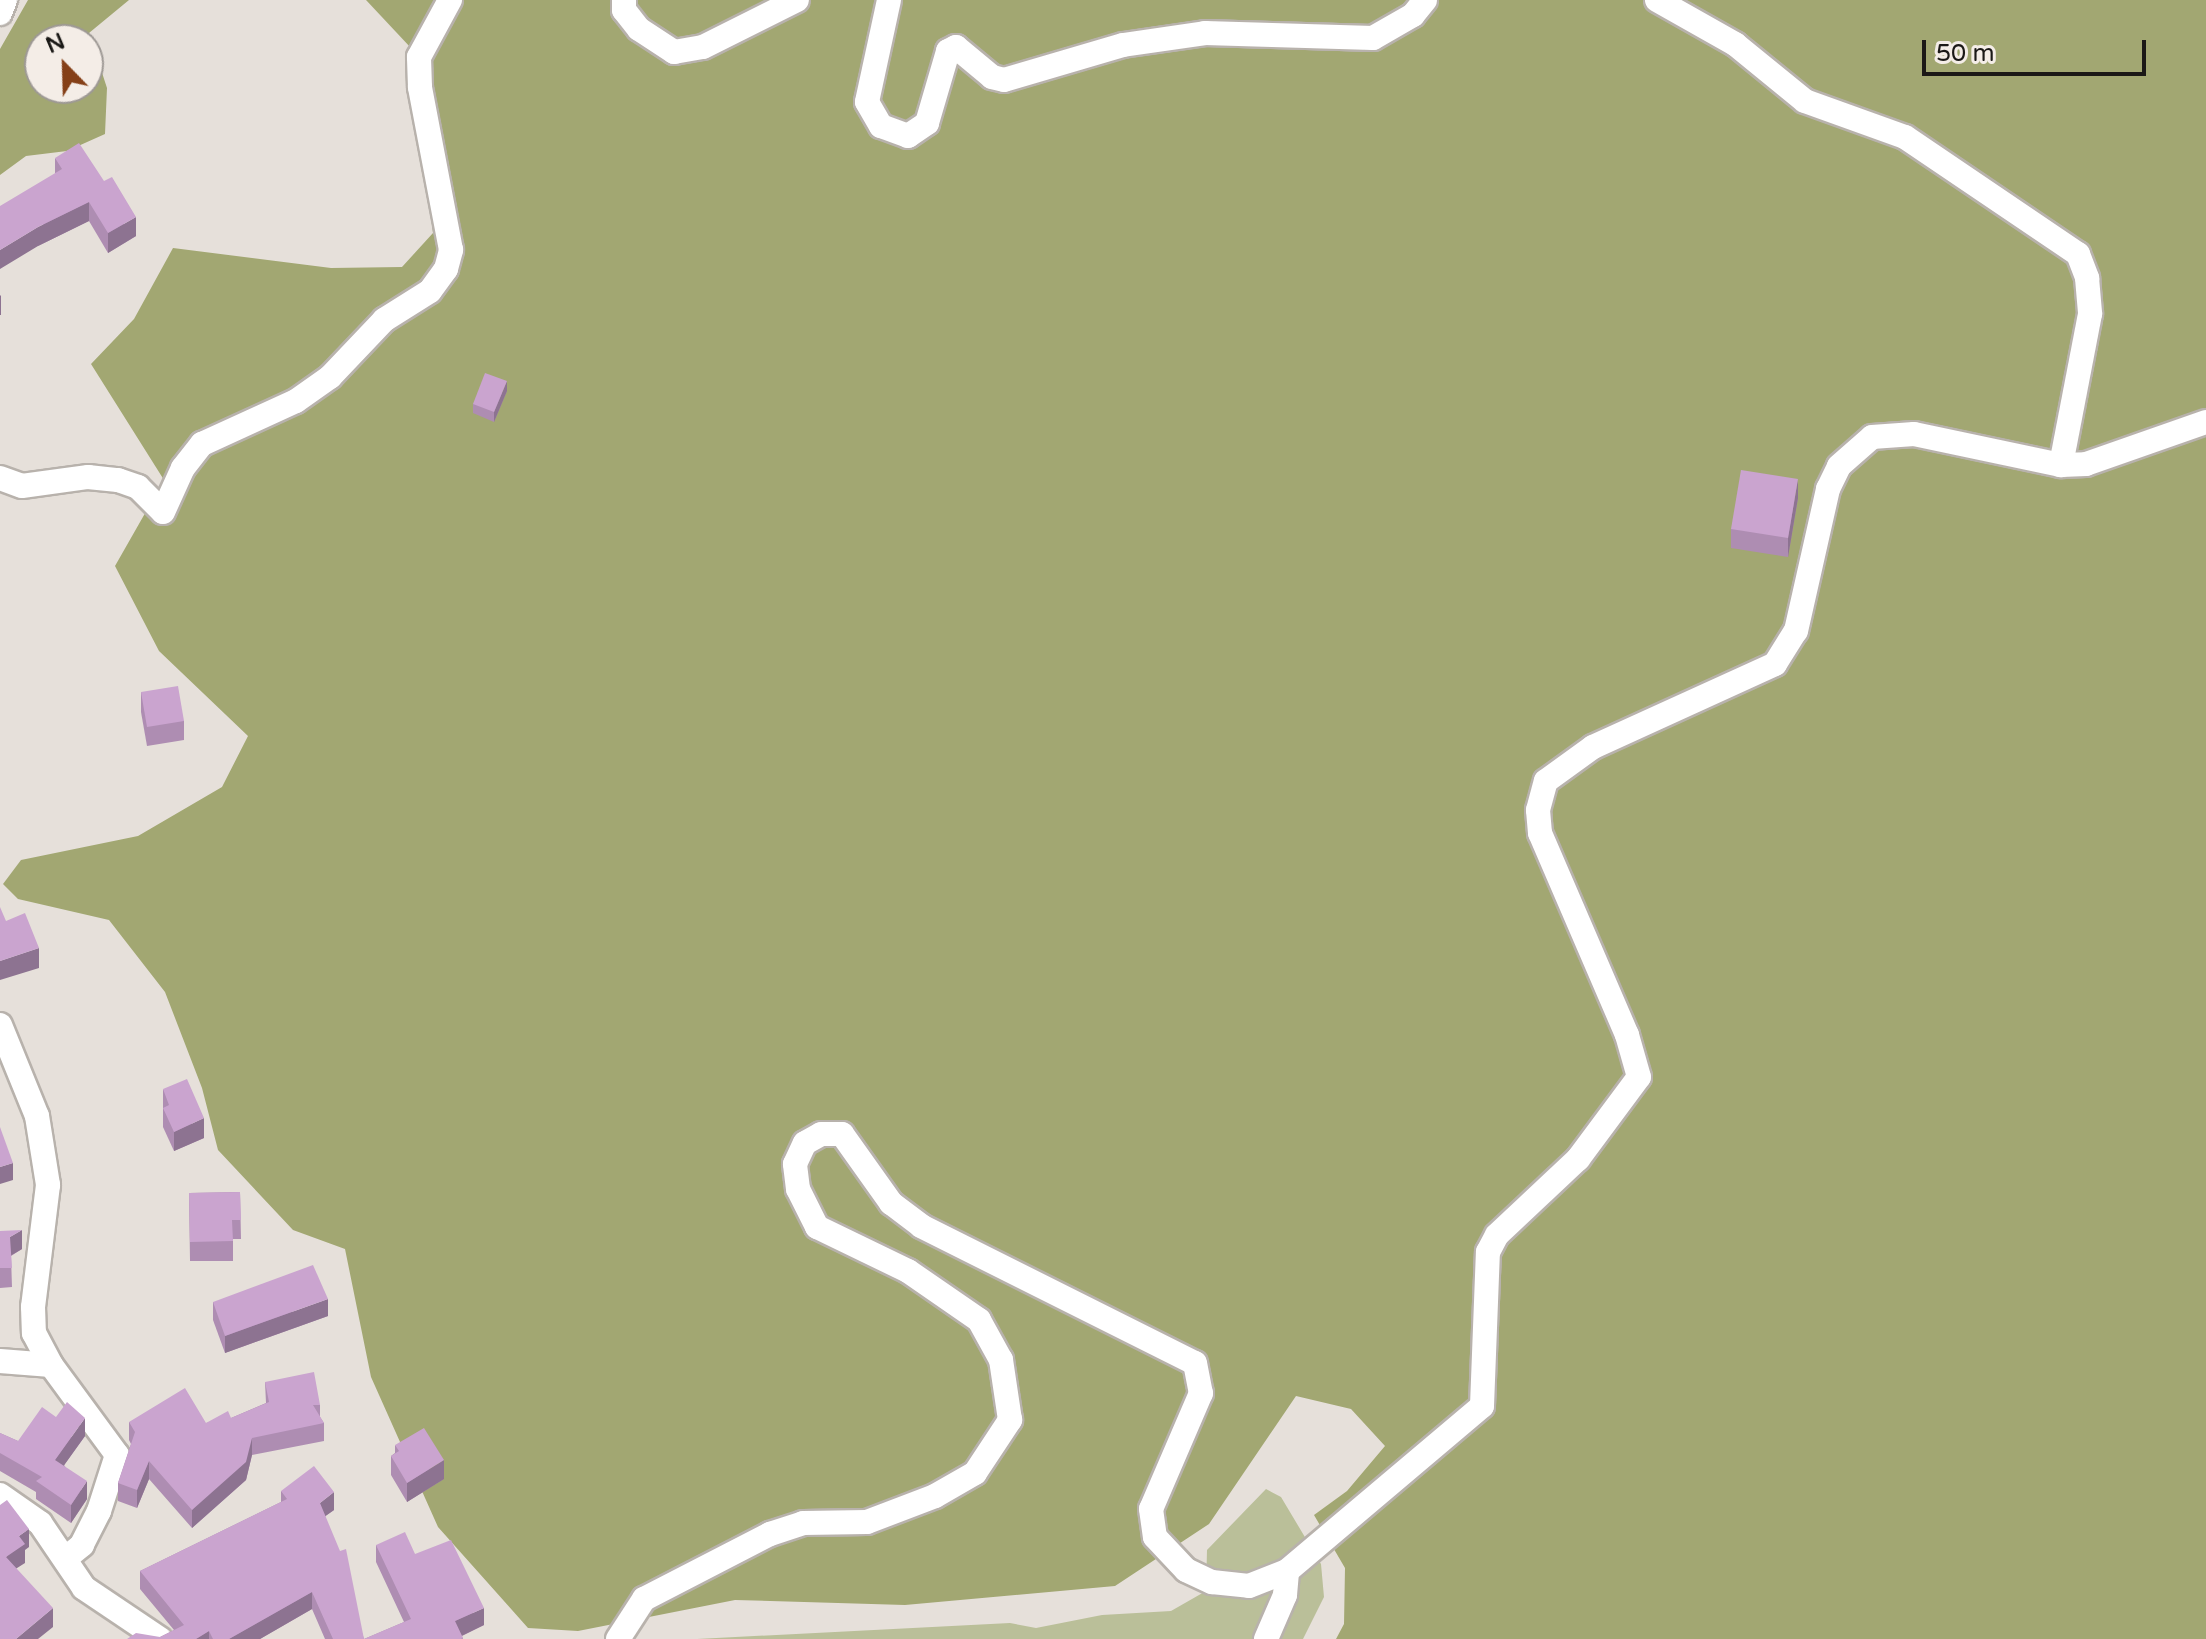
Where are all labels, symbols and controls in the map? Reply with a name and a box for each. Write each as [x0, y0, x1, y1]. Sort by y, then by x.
north arrow [24, 24, 104, 104]
scale bar [1926, 24, 2150, 74]
text: N [42, 28, 69, 59]
text: 50 m [1936, 39, 1994, 68]

